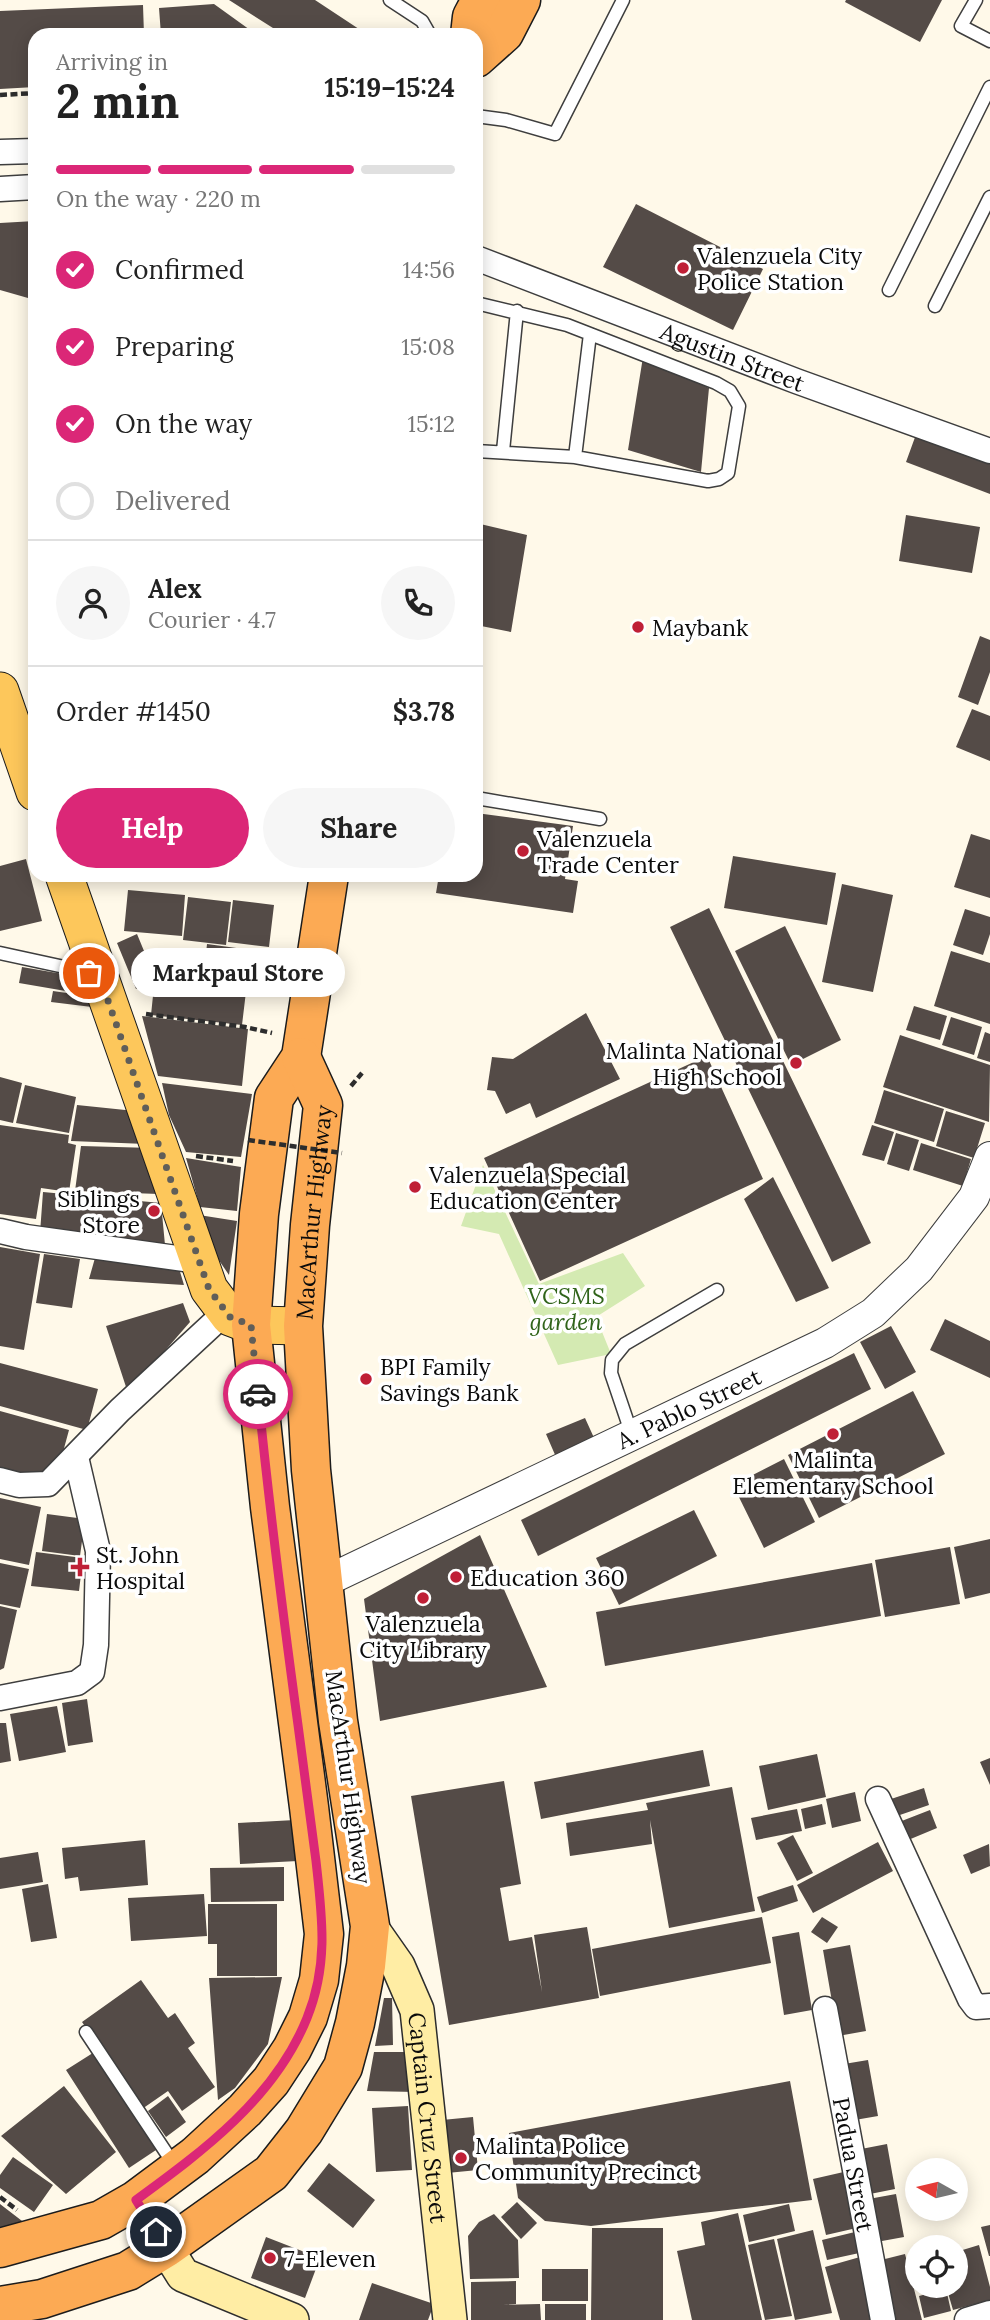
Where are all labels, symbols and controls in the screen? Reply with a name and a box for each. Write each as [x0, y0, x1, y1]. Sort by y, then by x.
text: Arriving in [56, 47, 168, 76]
text: 15:19–15:24 [325, 71, 455, 104]
text: 2 min [56, 72, 179, 131]
text: On the way · 220 m [56, 184, 261, 213]
place label: Valenzuela City Police Station [696, 241, 863, 296]
icon: check [56, 251, 94, 289]
text: Confirmed [115, 253, 244, 286]
text: 14:56 [403, 255, 455, 284]
marker: Valenzuela City Police Station [675, 260, 691, 276]
street label: Agustin Street [656, 315, 809, 397]
icon: check [56, 328, 94, 366]
text: Preparing [115, 330, 234, 363]
text: 15:08 [401, 332, 455, 361]
icon: check [56, 405, 94, 443]
text: On the way [115, 407, 252, 440]
text: 15:12 [408, 409, 455, 438]
text: Delivered [115, 484, 231, 517]
button: person [56, 566, 130, 640]
button: phone [381, 566, 455, 640]
text: Alex [148, 572, 202, 605]
text: Courier · 4.7 [148, 605, 276, 634]
place label: Maybank [652, 613, 749, 642]
marker: Maybank [630, 619, 646, 635]
text: Order #1450 [56, 695, 211, 728]
text: $3.78 [393, 695, 455, 728]
button: Help [56, 788, 249, 868]
button: Share [263, 788, 455, 868]
place label: Valenzuela Trade Center [536, 824, 679, 879]
marker: Valenzuela Trade Center [515, 843, 531, 859]
pin [59, 943, 119, 1003]
callout: Markpaul Store [131, 948, 344, 998]
icon: bag [70, 954, 108, 992]
text: Markpaul Store [152, 958, 324, 987]
place label: Malinta National High School [606, 1036, 782, 1091]
marker: Malinta National High School [788, 1055, 804, 1071]
street label: MacArthur Highway [289, 1103, 338, 1321]
place label: Valenzuela Special Education Center [428, 1160, 626, 1215]
marker: Valenzuela Special Education Center [407, 1179, 423, 1195]
place label: Siblings Store [57, 1184, 140, 1239]
marker: Siblings Store [146, 1203, 162, 1219]
park label: VCSMS garden [527, 1281, 605, 1336]
place label: BPI Family Savings Bank [380, 1352, 519, 1407]
courier [223, 1359, 293, 1429]
street label: A. Pablo Street [611, 1361, 765, 1455]
marker: BPI Family Savings Bank [358, 1371, 374, 1387]
icon: car [239, 1375, 277, 1413]
marker: Malinta Elementary School [825, 1426, 841, 1442]
place label: Malinta Elementary School [732, 1445, 934, 1500]
place label: St. John Hospital [96, 1540, 185, 1595]
marker: St. John Hospital [70, 1557, 90, 1577]
place label: Education 360 [470, 1563, 625, 1592]
marker: Education 360 [448, 1569, 464, 1585]
marker: Valenzuela City Library [415, 1590, 431, 1606]
place label: Valenzuela City Library [359, 1609, 488, 1664]
street label: MacArthur Highway [320, 1668, 378, 1886]
street label: Captain Cruz Street [403, 2011, 454, 2225]
street label: Padua Street [827, 2095, 881, 2234]
place label: Malinta Police Community Precinct [475, 2131, 697, 2186]
marker: Malinta Police Community Precinct [453, 2150, 469, 2166]
north arrow [905, 2158, 968, 2221]
map controls [905, 2158, 968, 2298]
pin [126, 2202, 186, 2262]
icon: home [137, 2213, 175, 2251]
button: locate [905, 2235, 968, 2298]
place label: 7-Eleven [284, 2244, 376, 2273]
marker: 7-Eleven [262, 2250, 278, 2266]

